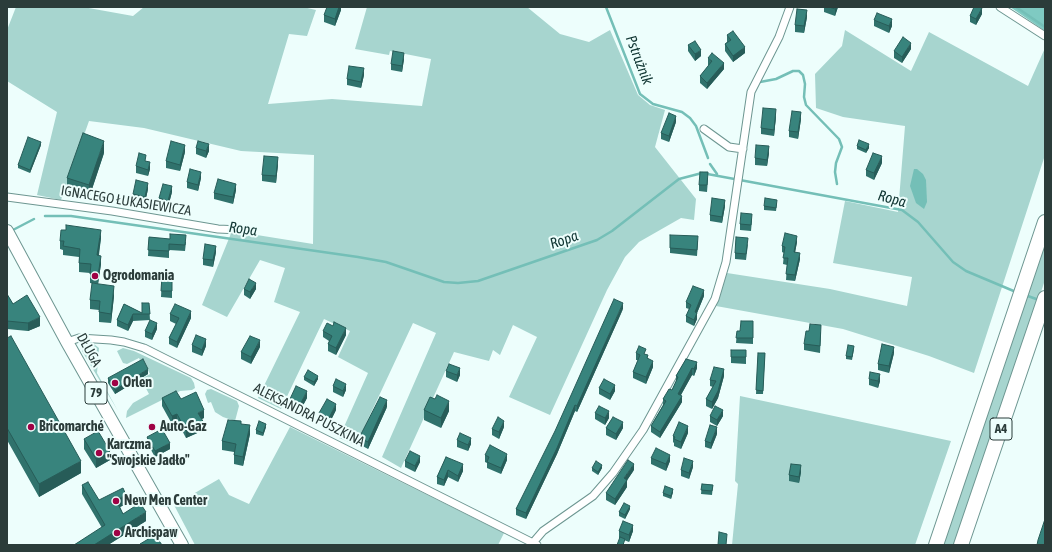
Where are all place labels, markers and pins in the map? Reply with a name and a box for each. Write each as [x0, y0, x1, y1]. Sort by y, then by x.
place label: Ogrodomania [103, 268, 174, 284]
marker: Ogrodomania [90, 271, 100, 281]
place label: Orlen [123, 375, 152, 391]
marker: Orlen [110, 378, 120, 388]
place label: Bricomarché [39, 419, 104, 435]
place label: Auto-Gaz [160, 419, 207, 435]
marker: Bricomarché [26, 422, 36, 432]
marker: Auto-Gaz [147, 422, 157, 432]
place label: Karczma "Swojskie Jadło" [107, 437, 190, 470]
marker: Karczma "Swojskie Jadło" [94, 448, 104, 458]
place label: New Men Center [124, 493, 207, 509]
marker: New Men Center [111, 496, 121, 506]
place label: Archispaw [125, 525, 178, 541]
marker: Archispaw [112, 528, 122, 538]

